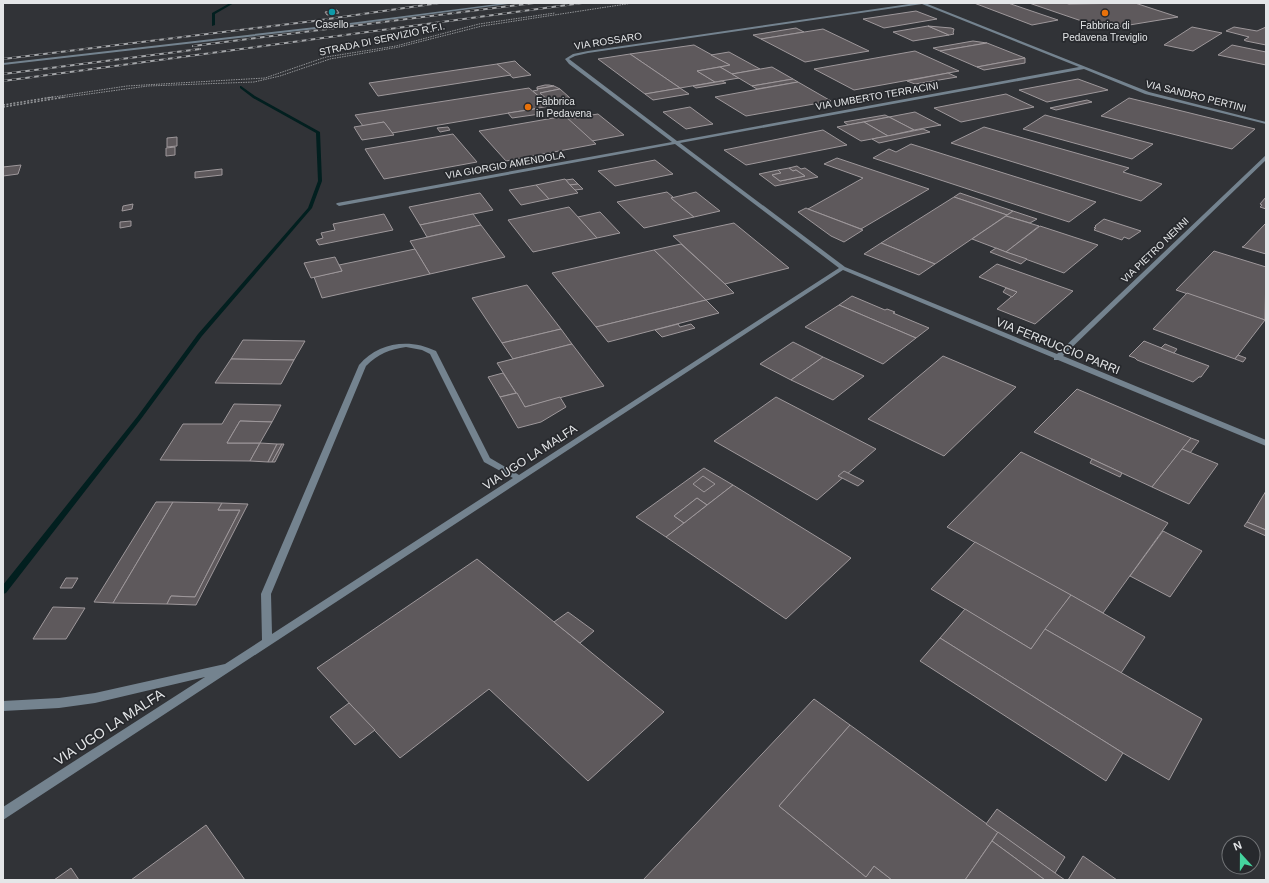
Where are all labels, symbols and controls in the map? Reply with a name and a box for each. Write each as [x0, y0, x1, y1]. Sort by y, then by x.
marker: Casello [327, 7, 337, 17]
marker: Fabbrica di Pedavena Treviglio [1100, 8, 1110, 18]
place label: Casello [315, 19, 349, 30]
street label: STRADA DI SERVIZIO R.F.I. [318, 20, 446, 58]
place label: Fabbrica di Pedavena Treviglio [1062, 20, 1148, 43]
street label: VIA ROSSARO [573, 30, 643, 52]
street label: VIA SANDRO PERTINI [1145, 78, 1247, 114]
street label: VIA UMBERTO TERRACINI [815, 80, 939, 112]
place label: Fabbrica in Pedavena [536, 96, 592, 119]
marker: Fabbrica in Pedavena [523, 102, 533, 112]
street label: VIA GIORGIO AMENDOLA [445, 149, 566, 181]
street label: VIA PIETRO NENNI [1119, 215, 1191, 285]
street label: VIA FERRUCCIO PARRI [994, 315, 1122, 377]
street label: VIA UGO LA MALFA [480, 421, 580, 493]
street label: VIA UGO LA MALFA [51, 685, 167, 768]
north arrow [1221, 835, 1261, 875]
text: N [1232, 839, 1243, 853]

